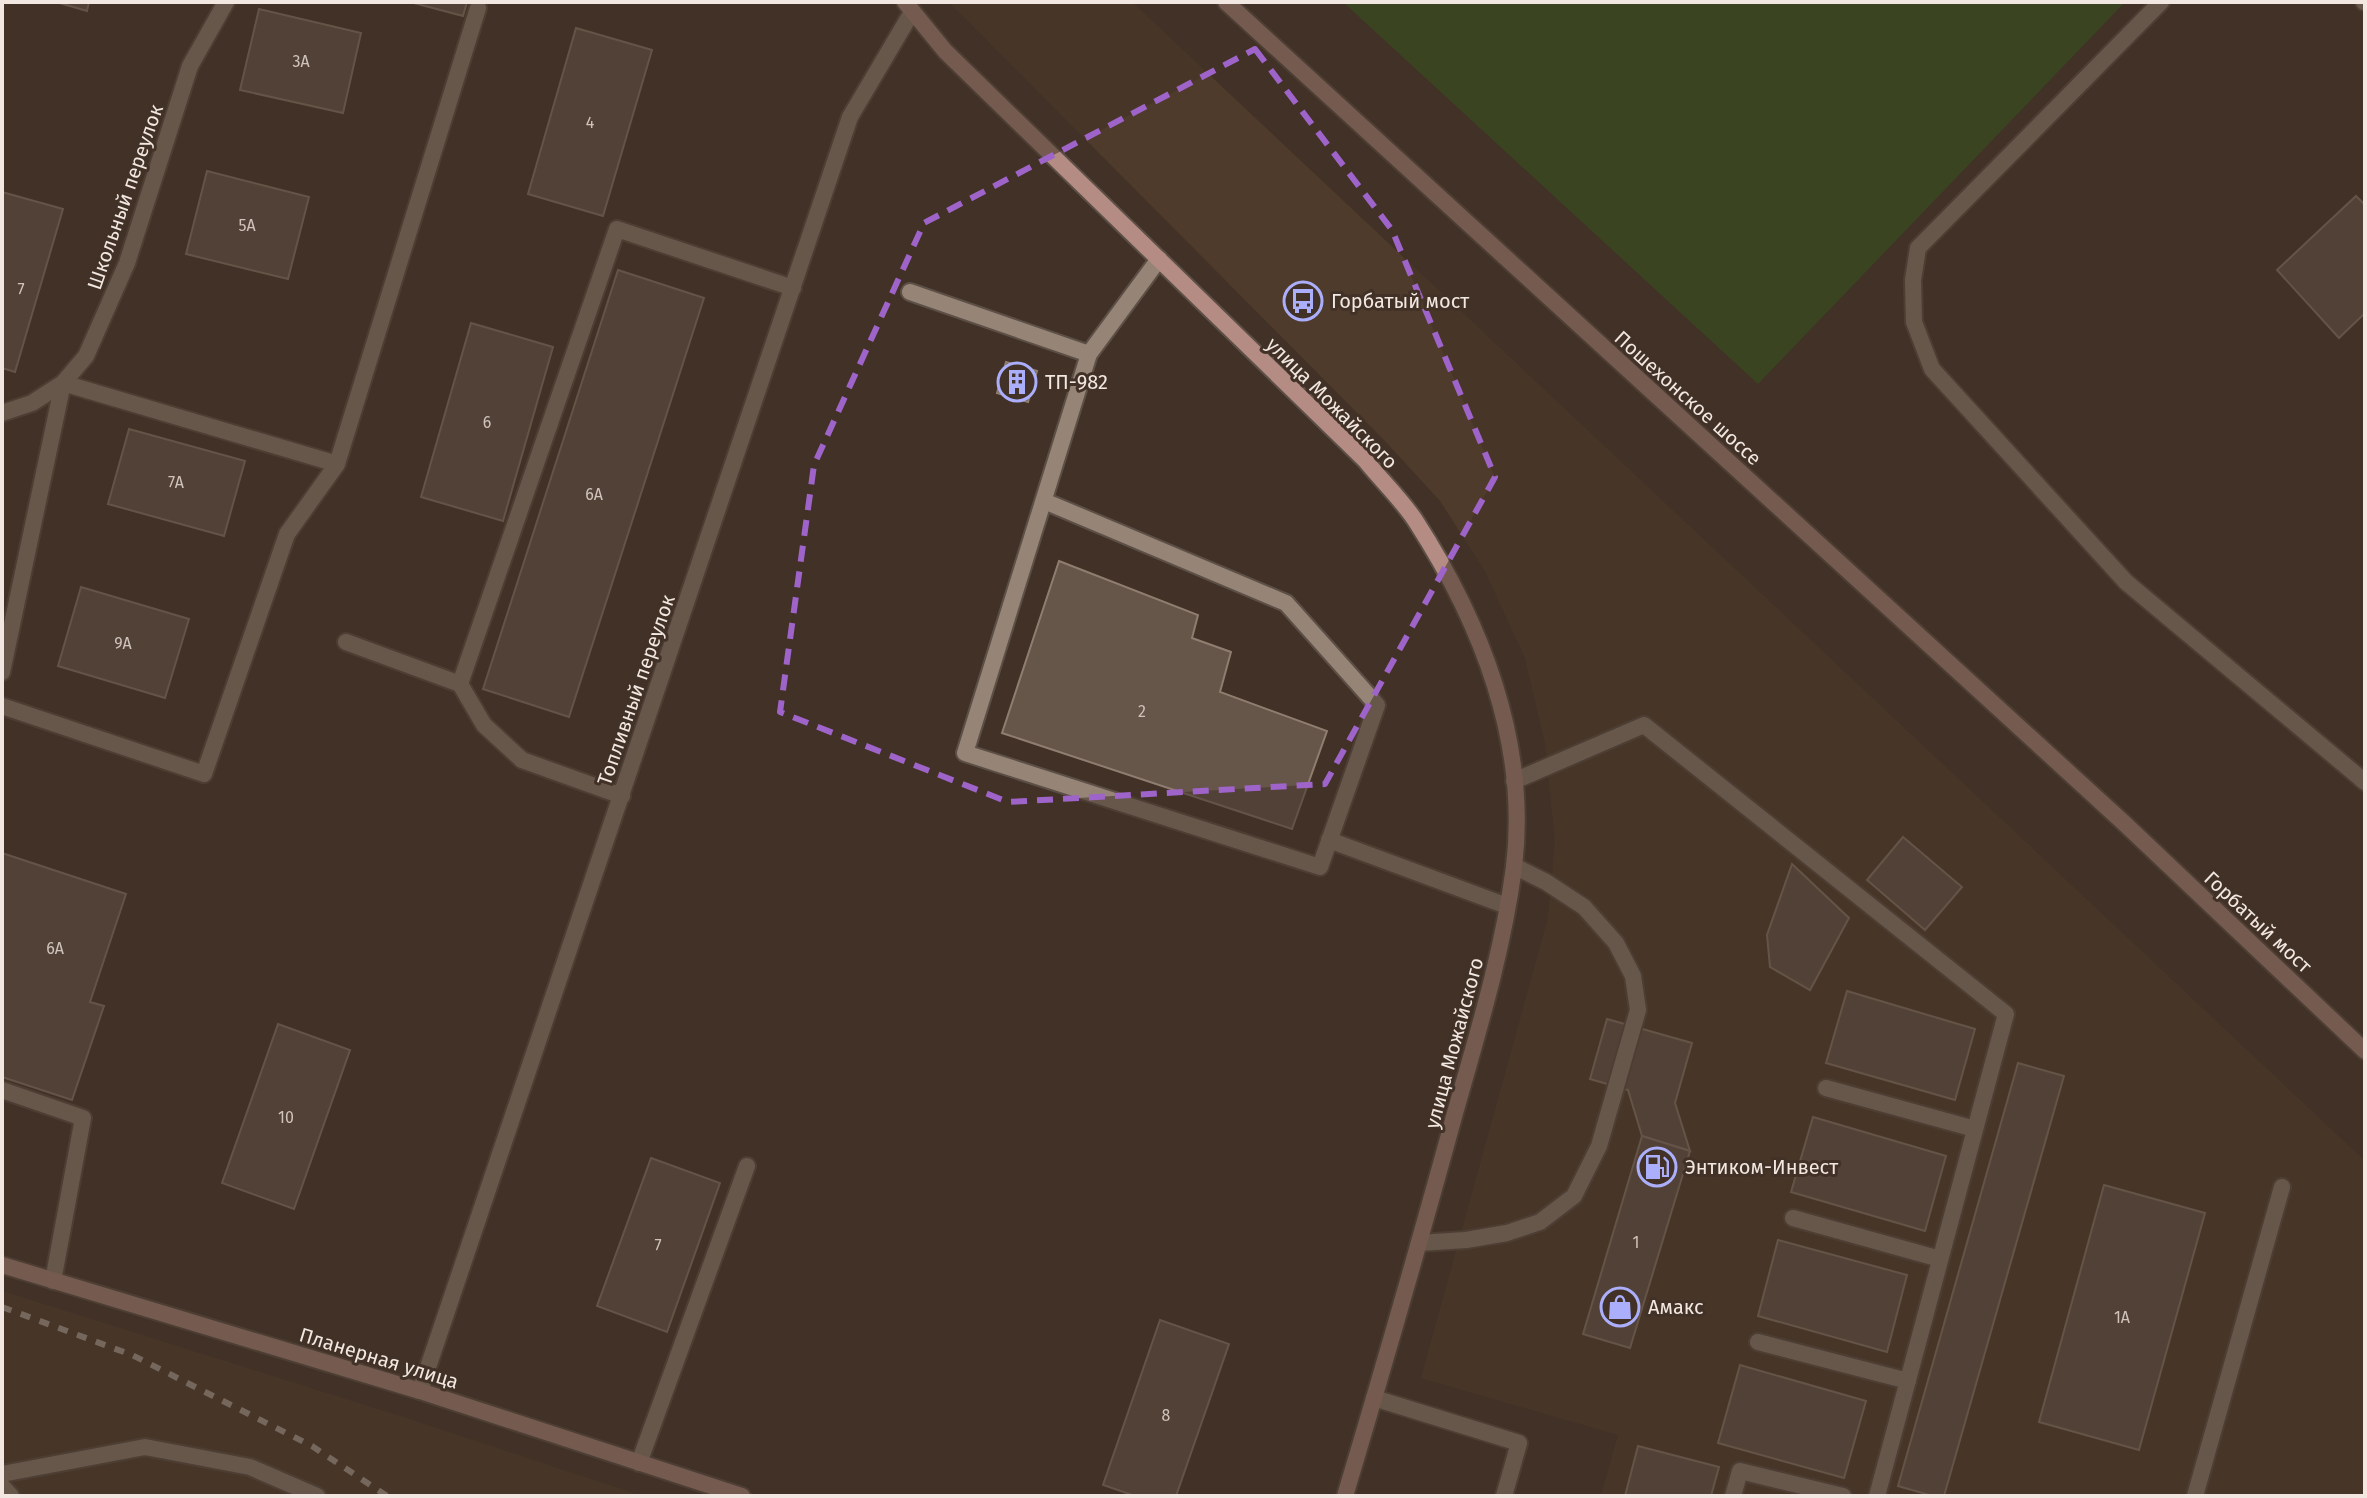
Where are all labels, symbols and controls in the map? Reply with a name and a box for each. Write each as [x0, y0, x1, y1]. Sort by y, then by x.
house number: 3А [292, 52, 310, 71]
street label: Школьный переулок [82, 101, 168, 293]
house number: 4 [586, 113, 595, 132]
house number: 5А [238, 216, 256, 235]
house number: 7 [17, 280, 25, 299]
bus stop icon: Горбатый мост [1282, 280, 1324, 322]
place label: Горбатый мост [1331, 289, 1470, 313]
street label: Пошехонское шоссе [1610, 326, 1766, 470]
street label: улица Можайского [1261, 332, 1403, 474]
building icon: ТП-982 [996, 361, 1038, 403]
place label: ТП-982 [1045, 370, 1108, 394]
house number: 6 [483, 413, 491, 432]
house number: 7А [168, 473, 185, 492]
house number: 6А [585, 485, 604, 504]
street label: Топливный переулок [592, 591, 680, 788]
house number: 9А [114, 634, 133, 653]
house number: 2 [1138, 702, 1146, 721]
street label: Горбатый мост [2199, 866, 2317, 979]
house number: 6А [46, 939, 65, 958]
street label: улица Можайского [1420, 955, 1488, 1131]
house number: 10 [278, 1108, 294, 1127]
fuel station icon: Энтиком-Инвест [1636, 1146, 1678, 1188]
place label: Энтиком-Инвест [1685, 1155, 1839, 1179]
house number: 1 [1633, 1233, 1639, 1252]
house number: 7 [654, 1236, 662, 1255]
shop icon: Амакс [1599, 1286, 1641, 1328]
place label: Амакс [1648, 1295, 1704, 1319]
house number: 1А [2114, 1308, 2131, 1327]
street label: Планерная улица [296, 1322, 462, 1394]
house number: 8 [1162, 1406, 1171, 1425]

